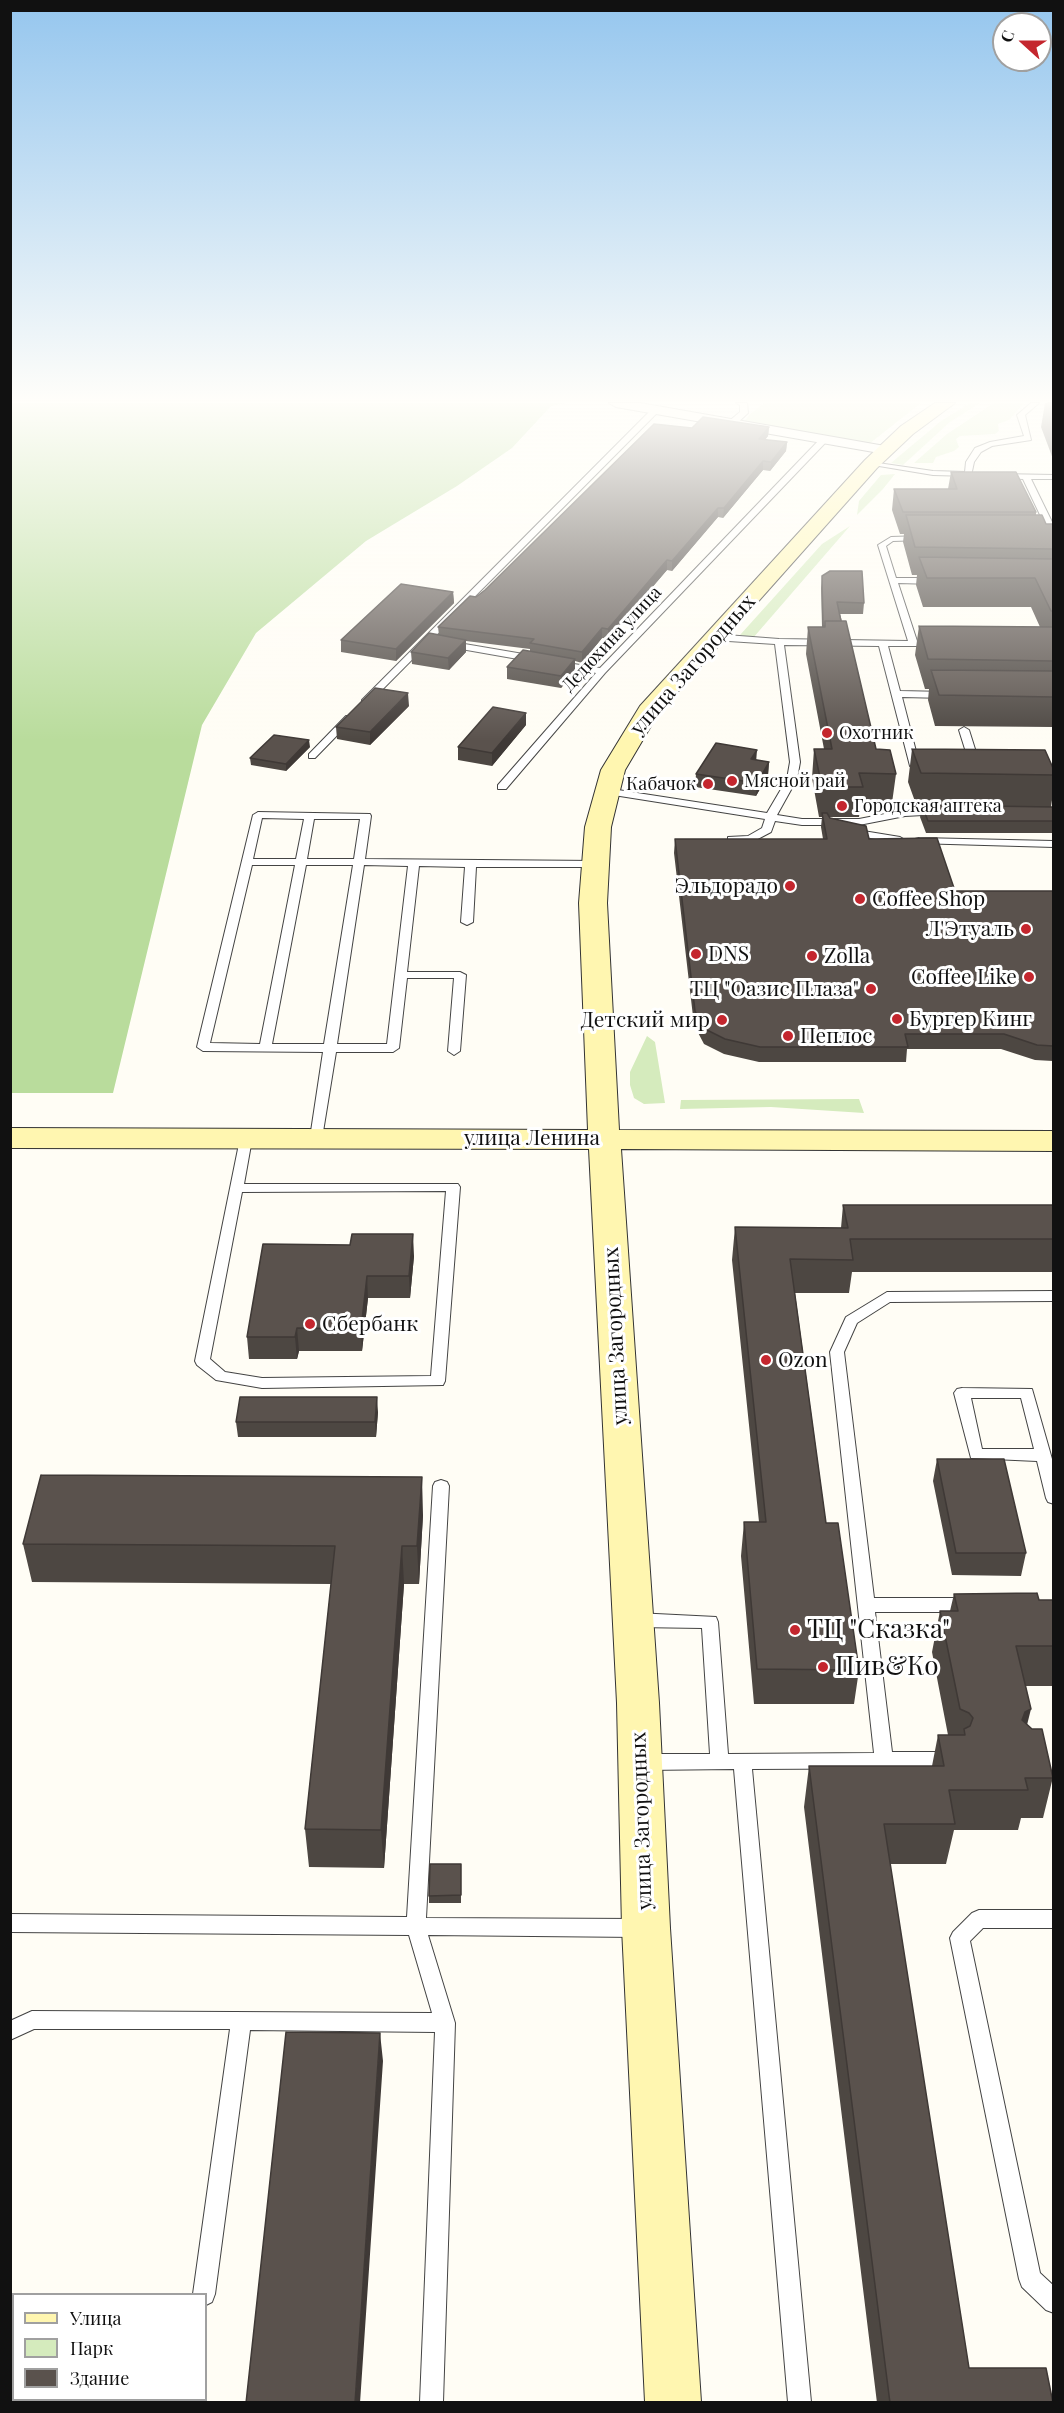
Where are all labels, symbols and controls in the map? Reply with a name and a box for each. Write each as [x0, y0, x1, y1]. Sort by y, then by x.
north arrow [992, 12, 1052, 72]
text: С [995, 27, 1018, 45]
street label: Дедюхина улица [558, 582, 666, 696]
street label: улица Загородных [625, 589, 761, 741]
place label: Охотник [839, 722, 914, 744]
marker: Охотник [820, 726, 834, 740]
place label: Мясной рай [744, 770, 845, 792]
place label: Кабачок [626, 773, 696, 795]
marker: Мясной рай [725, 774, 739, 788]
marker: Кабачок [701, 777, 715, 791]
place label: Городская аптека [854, 795, 1002, 817]
marker: Городская аптека [835, 799, 849, 813]
place label: Эльдорадо [674, 873, 778, 899]
marker: Эльдорадо [783, 879, 797, 893]
place label: Coffee Shop [872, 886, 985, 912]
marker: Coffee Shop [853, 892, 867, 906]
place label: Л'Этуаль [926, 916, 1014, 942]
marker: Л'Этуаль [1019, 922, 1033, 936]
place label: DNS [708, 941, 749, 967]
place label: Zolla [824, 943, 870, 969]
marker: DNS [689, 947, 703, 961]
marker: Zolla [805, 949, 819, 963]
place label: Coffee Like [911, 964, 1017, 990]
marker: Coffee Like [1022, 970, 1036, 984]
place label: ТЦ "Оазис Плаза" [690, 976, 859, 1002]
marker: ТЦ "Оазис Плаза" [864, 982, 878, 996]
place label: Бургер Кинг [909, 1006, 1032, 1032]
place label: Детский мир [581, 1007, 710, 1033]
marker: Бургер Кинг [890, 1012, 904, 1026]
marker: Детский мир [715, 1013, 729, 1027]
place label: Пеплос [800, 1023, 873, 1049]
marker: Пеплос [781, 1029, 795, 1043]
street label: улица Ленина [464, 1125, 600, 1151]
street label: улица Загородных [599, 1246, 633, 1426]
place label: Сбербанк [322, 1311, 418, 1337]
marker: Сбербанк [303, 1317, 317, 1331]
place label: Ozon [778, 1347, 828, 1373]
marker: Ozon [759, 1353, 773, 1367]
place label: ТЦ "Сказка" [807, 1614, 950, 1646]
marker: ТЦ "Сказка" [788, 1623, 802, 1637]
place label: Пив&Ко [835, 1651, 938, 1683]
marker: Пив&Ко [816, 1660, 830, 1674]
street label: улица Загородных [626, 1731, 658, 1911]
legend [12, 2293, 207, 2401]
text: Улица [70, 2306, 121, 2330]
text: Парк [70, 2336, 113, 2360]
text: Здание [70, 2366, 129, 2390]

